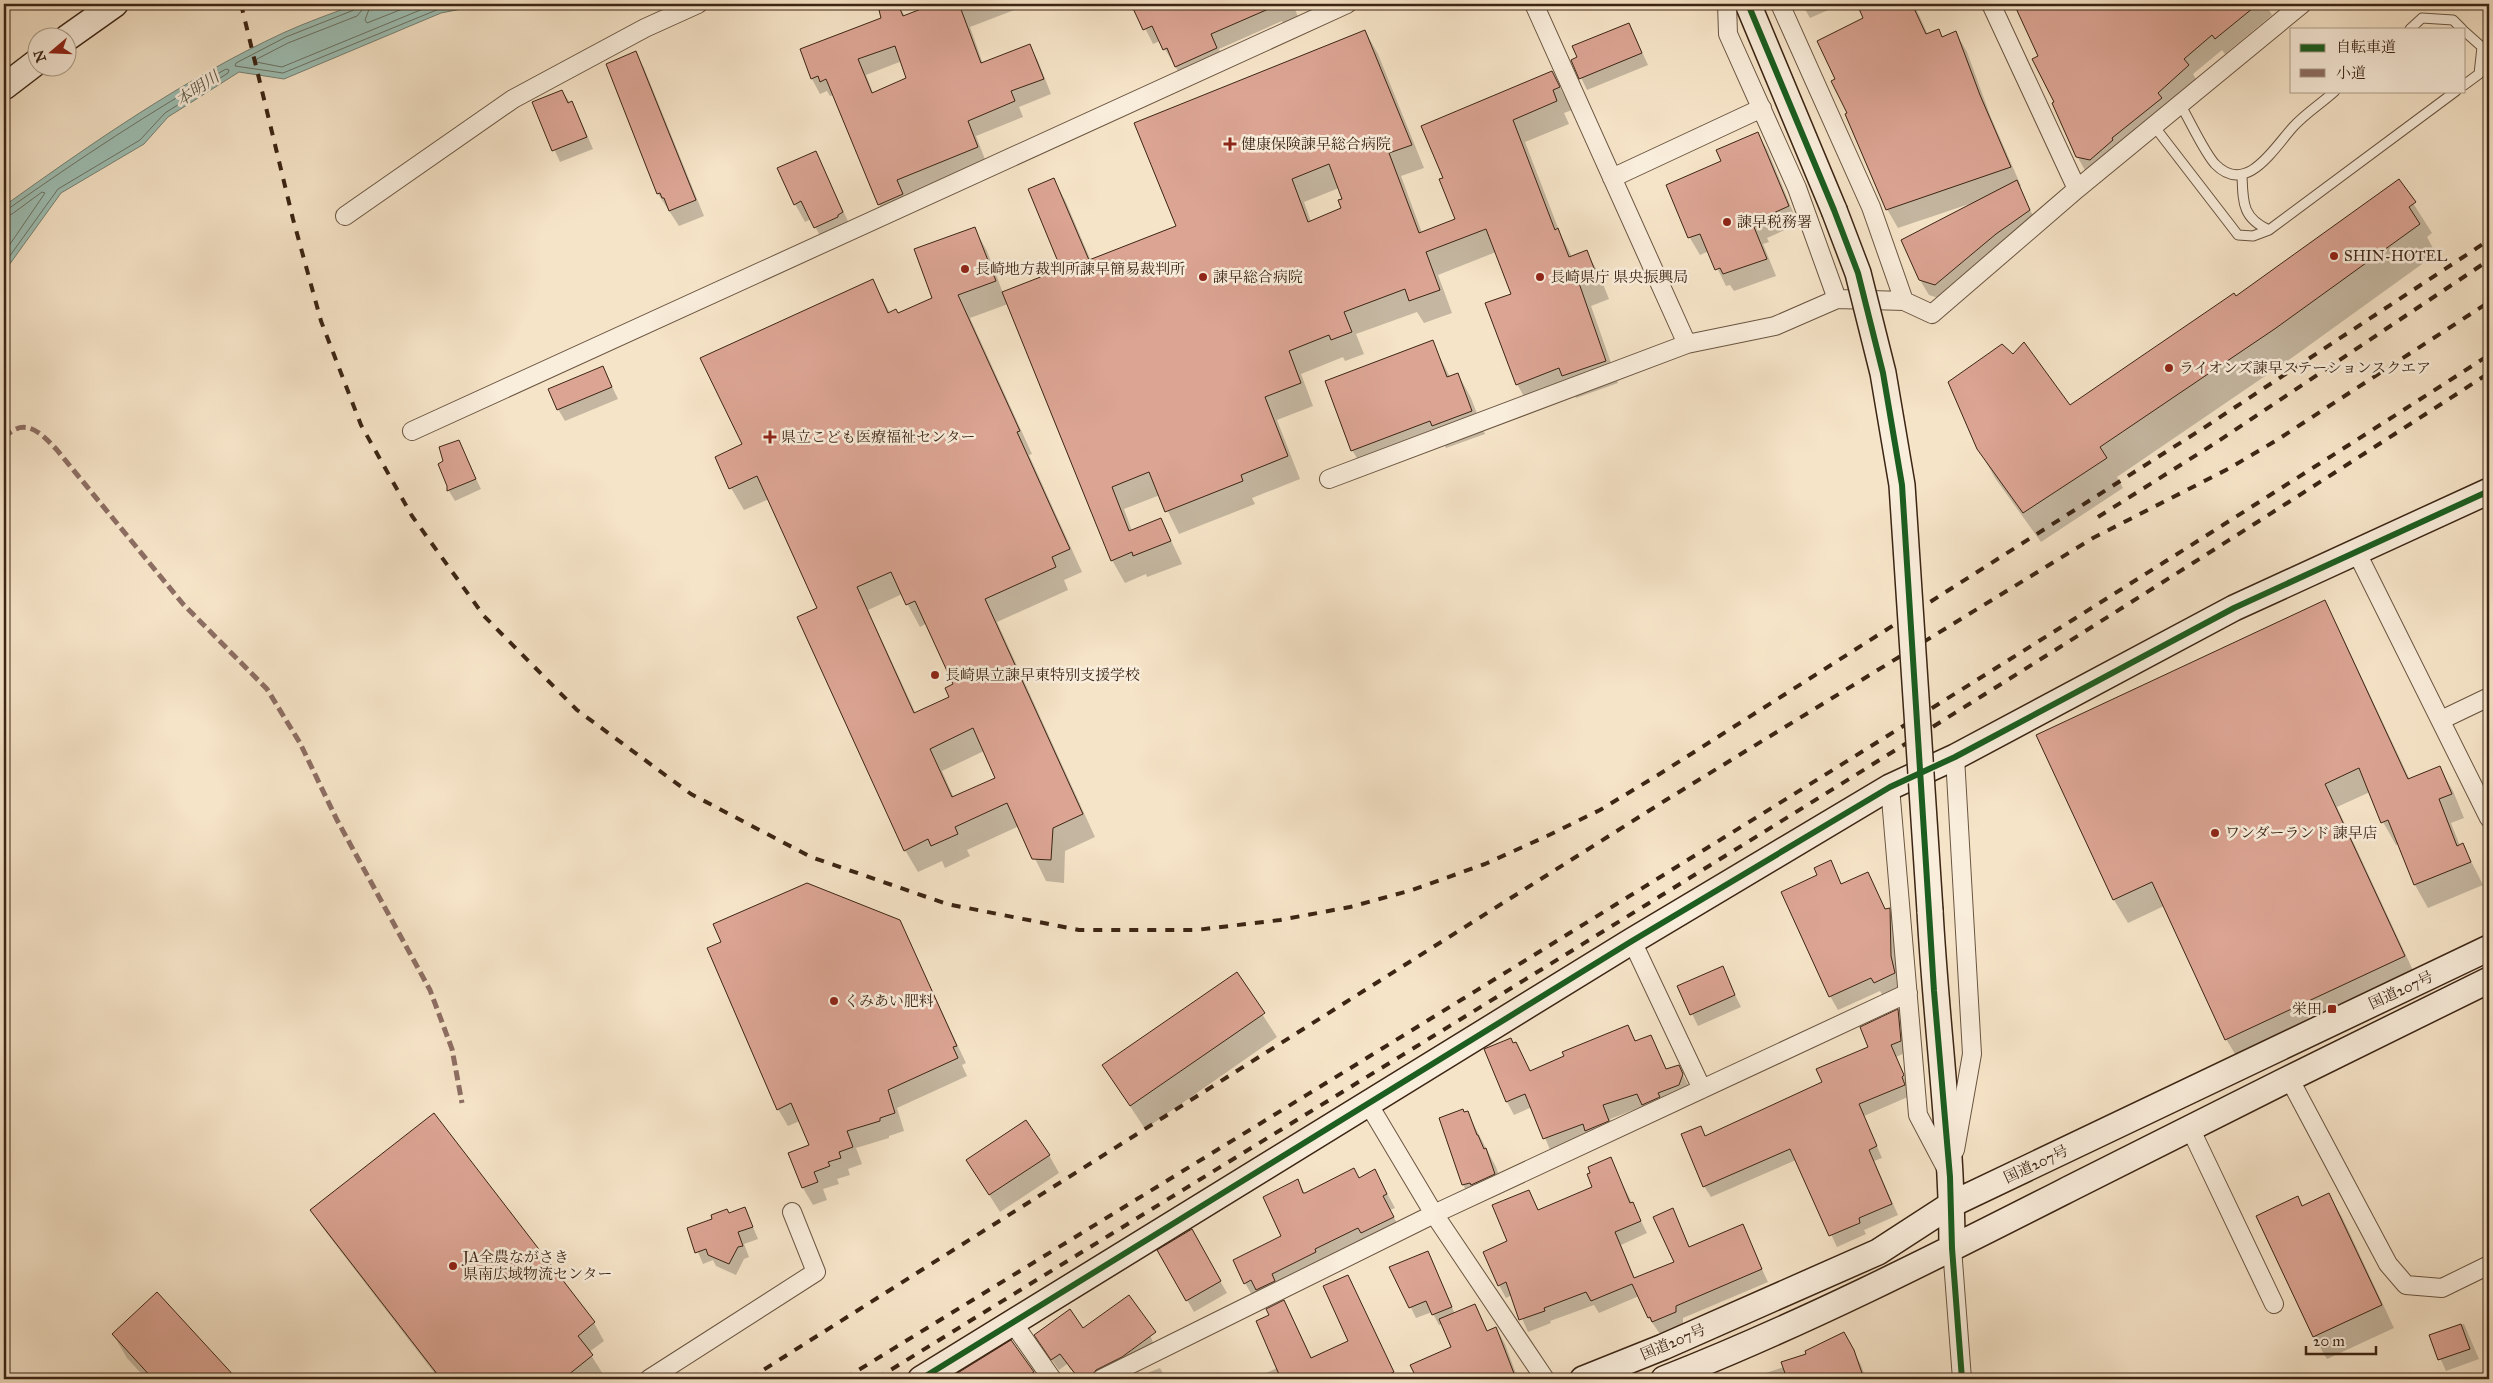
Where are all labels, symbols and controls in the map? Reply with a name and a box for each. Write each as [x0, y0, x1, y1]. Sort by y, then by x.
north arrow [28, 28, 78, 78]
legend [2290, 28, 2466, 92]
text: 自転車道 [2336, 38, 2396, 56]
text: N [30, 48, 50, 64]
text: 小道 [2336, 64, 2366, 82]
water label: 本明川 [172, 66, 224, 110]
place label: 健康保険諫早総合病院 [1241, 135, 1391, 153]
marker: 健康保険諫早総合病院 [1223, 137, 1237, 151]
place label: 諫早税務署 [1737, 213, 1812, 231]
marker: 諫早税務署 [1721, 216, 1733, 228]
place label: SHIN-HOTEL [2344, 247, 2447, 265]
marker: SHIN-HOTEL [2328, 250, 2340, 262]
place label: 長崎地方裁判所諫早簡易裁判所 [975, 260, 1185, 278]
marker: 長崎地方裁判所諫早簡易裁判所 [959, 263, 971, 275]
place label: 諫早総合病院 [1213, 268, 1303, 286]
place label: 長崎県庁 県央振興局 [1550, 268, 1688, 286]
marker: 諫早総合病院 [1197, 271, 1209, 283]
marker: 長崎県庁 県央振興局 [1534, 271, 1546, 283]
place label: ライオンズ諫早ステーションスクエア [2179, 359, 2431, 377]
marker: ライオンズ諫早ステーションスクエア [2163, 362, 2175, 374]
place label: 県立こども医療福祉センター [781, 428, 975, 446]
marker: 県立こども医療福祉センター [763, 430, 777, 444]
place label: 長崎県立諫早東特別支援学校 [945, 666, 1140, 684]
marker: 長崎県立諫早東特別支援学校 [929, 669, 941, 681]
place label: ワンダーランド 諫早店 [2225, 824, 2378, 842]
marker: ワンダーランド 諫早店 [2209, 827, 2221, 839]
street label: 国道207号 [2366, 967, 2436, 1013]
place label: くみあい肥料 [844, 992, 934, 1010]
marker: くみあい肥料 [828, 995, 840, 1007]
place label: 栄田 [2292, 1000, 2322, 1018]
marker: 栄田 [2326, 1003, 2338, 1015]
street label: 国道207号 [2001, 1141, 2071, 1187]
place label: JA全農ながさき 県南広域物流センター [461, 1248, 612, 1283]
marker: JA全農ながさき 県南広域物流センター [447, 1260, 459, 1272]
street label: 国道207号 [1638, 1320, 1708, 1364]
scale bar [2306, 1323, 2376, 1355]
text: 20 m [2313, 1332, 2345, 1350]

